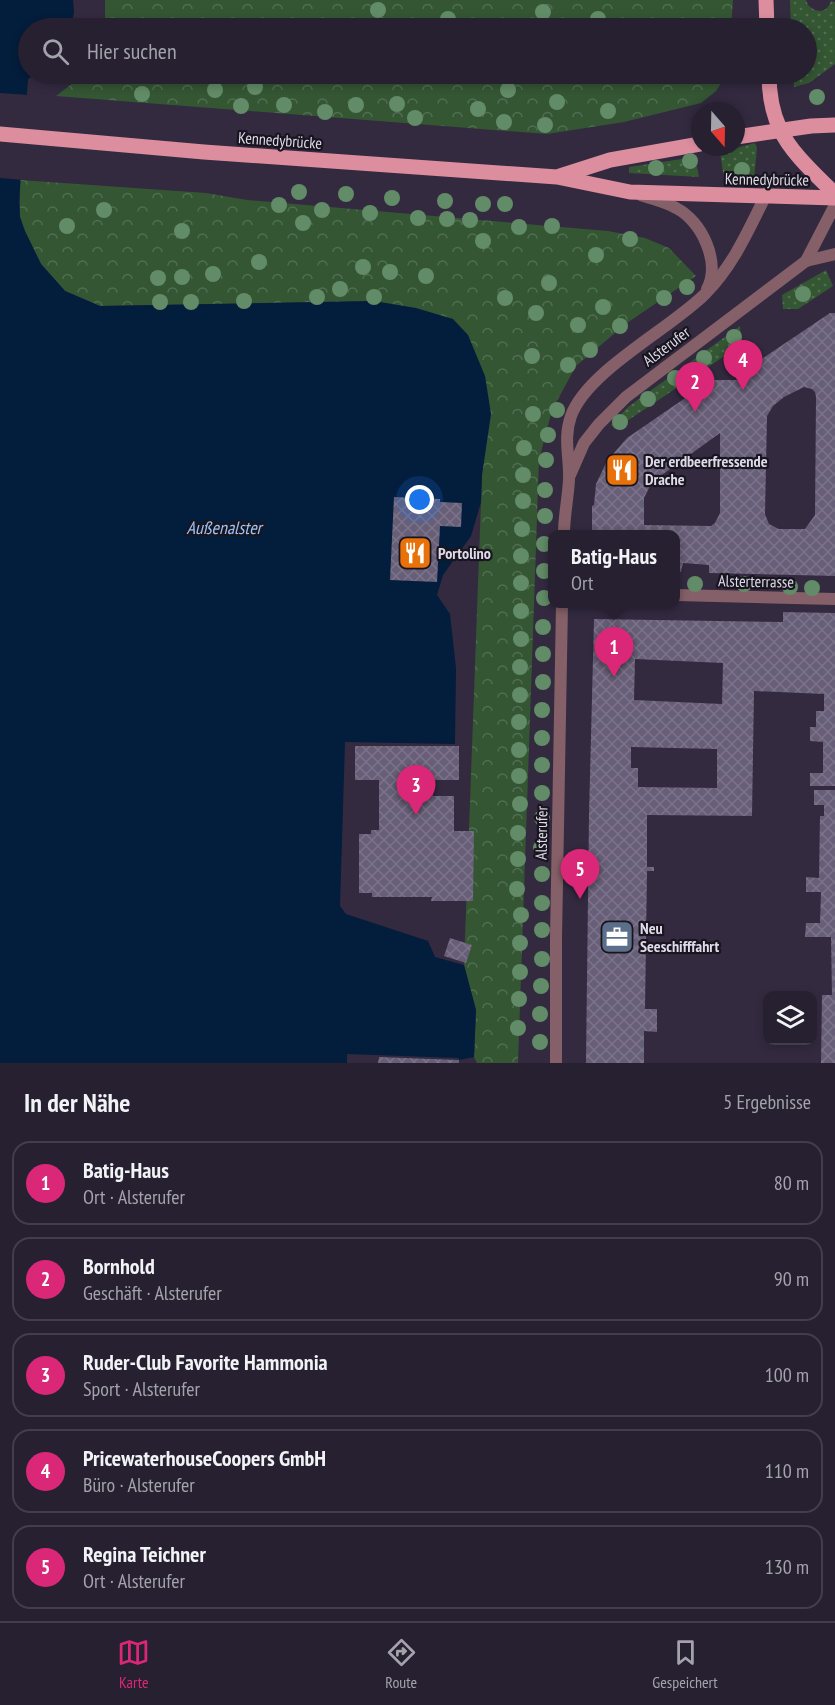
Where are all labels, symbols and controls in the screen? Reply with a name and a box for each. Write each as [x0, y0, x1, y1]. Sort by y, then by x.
search box [18, 18, 817, 84]
icon: search [39, 35, 72, 68]
text: Hier suchen [87, 37, 177, 65]
north arrow [691, 102, 745, 156]
street label: Kennedybrücke [237, 127, 323, 153]
street label: Kennedybrücke [725, 168, 809, 190]
street label: Alsterufer [638, 321, 694, 370]
pin: 4 [724, 340, 762, 390]
pin: 2 [676, 362, 714, 412]
place label: Der erdbeerfressende Drache [645, 451, 768, 489]
restaurant icon: Der erdbeerfressende Drache [604, 452, 640, 488]
your location [405, 485, 434, 514]
water label: Außenalster [186, 516, 265, 539]
popup [548, 530, 680, 608]
restaurant icon: Portolino [397, 535, 433, 571]
text: Batig-Haus [571, 542, 657, 570]
place label: Portolino [438, 543, 491, 563]
text: Ort [571, 570, 594, 596]
street label: Alsterterrasse [718, 570, 794, 592]
pin: 1 [594, 628, 634, 677]
pin: 3 [396, 766, 436, 815]
street label: Alsterufer [531, 805, 551, 860]
pin: 5 [560, 850, 600, 899]
place label: Neu Seeschifffahrt [640, 918, 719, 956]
office icon: Neu Seeschifffahrt [599, 919, 635, 955]
map controls [763, 991, 817, 1045]
button: layers [763, 991, 817, 1045]
text: In der Nähe [24, 1086, 130, 1119]
text: 5 Ergebnisse [723, 1089, 811, 1115]
text: Batig-Haus [83, 1156, 169, 1184]
text: 1 [41, 1170, 50, 1196]
text: 80 m [774, 1170, 809, 1196]
text: Ort · Alsterufer [83, 1184, 185, 1210]
text: Bornhold [83, 1252, 155, 1280]
text: 2 [41, 1266, 50, 1292]
text: 90 m [774, 1266, 809, 1292]
text: Geschäft · Alsterufer [83, 1280, 222, 1306]
text: Ruder-Club Favorite Hammonia [83, 1348, 328, 1376]
text: 3 [41, 1362, 50, 1388]
text: 100 m [765, 1362, 809, 1388]
text: Sport · Alsterufer [83, 1376, 200, 1402]
text: PricewaterhouseCoopers GmbH [83, 1444, 326, 1472]
text: 4 [41, 1458, 50, 1484]
text: 110 m [765, 1458, 809, 1484]
text: Büro · Alsterufer [83, 1472, 195, 1498]
text: Regina Teichner [83, 1540, 206, 1568]
text: 5 [41, 1554, 50, 1580]
text: 130 m [765, 1554, 809, 1580]
text: Ort · Alsterufer [83, 1568, 185, 1594]
tab: Karte [117, 1636, 150, 1692]
tab: Route [385, 1636, 418, 1692]
tab: Gespeichert [652, 1636, 718, 1692]

